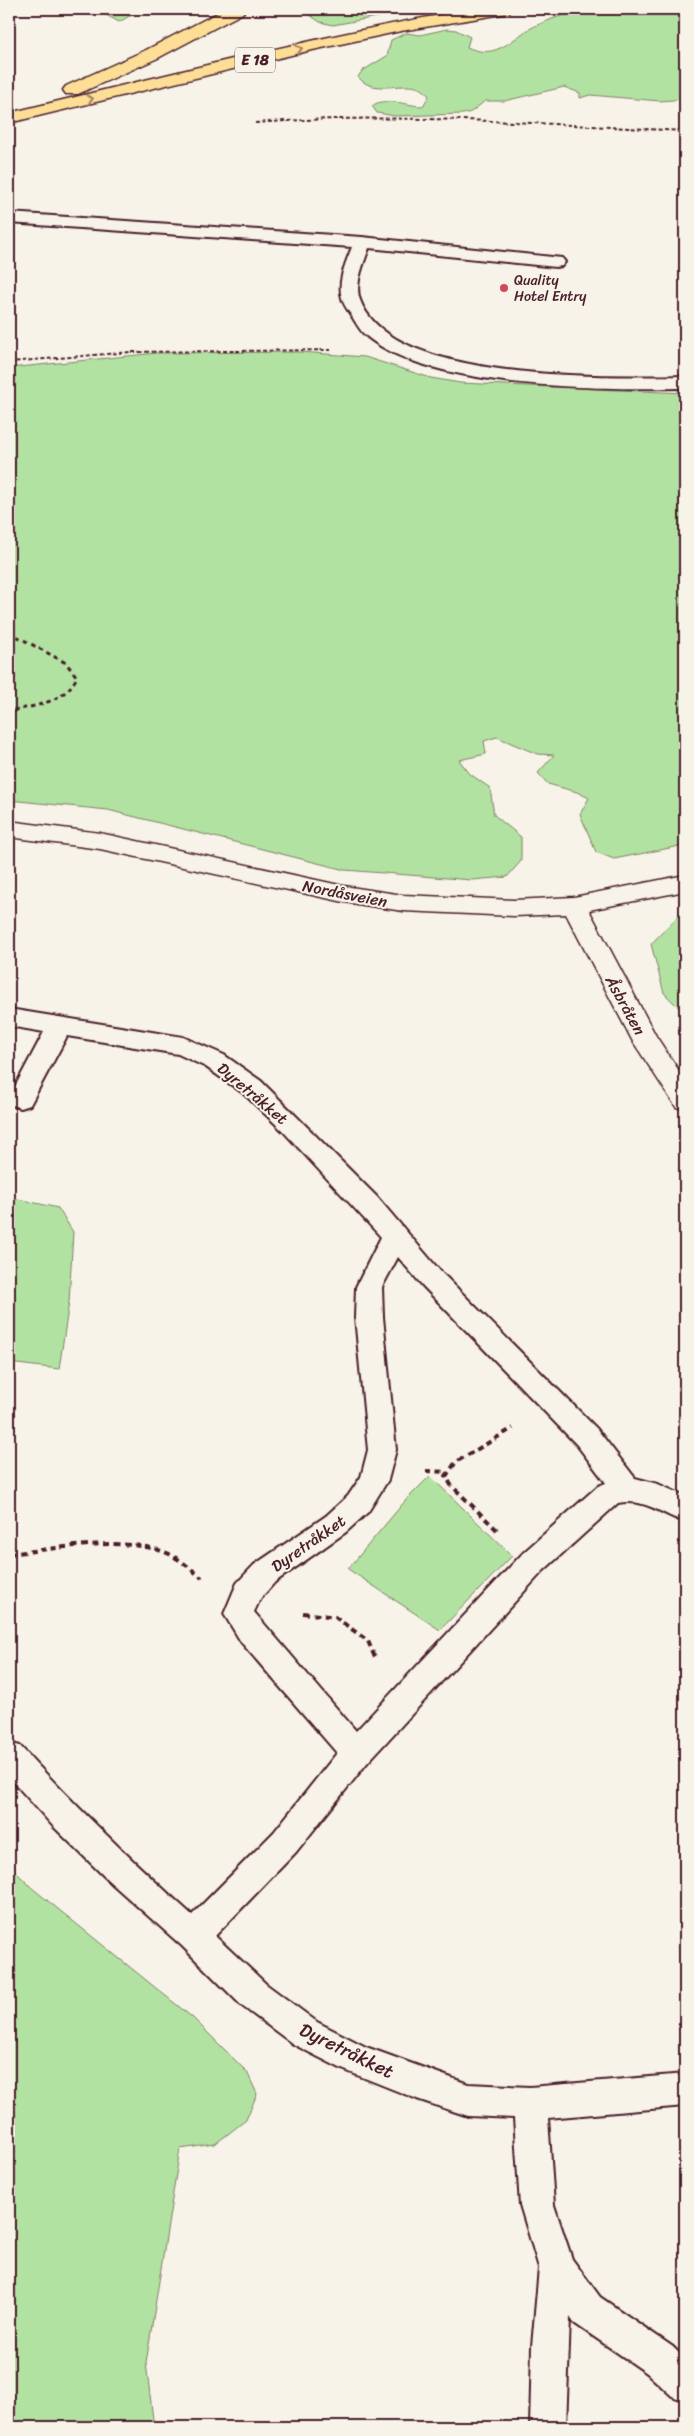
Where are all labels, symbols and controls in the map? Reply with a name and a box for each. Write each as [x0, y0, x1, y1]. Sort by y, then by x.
one-way arrow [295, 44, 303, 54]
road number: E 18 [235, 48, 275, 72]
one-way arrow [86, 94, 95, 105]
place label: Quality Hotel Entry [514, 268, 587, 309]
marker: Quality Hotel Entry [498, 282, 510, 294]
street label: Nordåsveien [300, 871, 390, 916]
street label: Åsbråten [597, 969, 654, 1041]
street label: Dyretråkket [210, 1055, 295, 1132]
street label: Dyretråkket [265, 1507, 352, 1580]
street label: Dyretråkket [294, 2013, 400, 2088]

